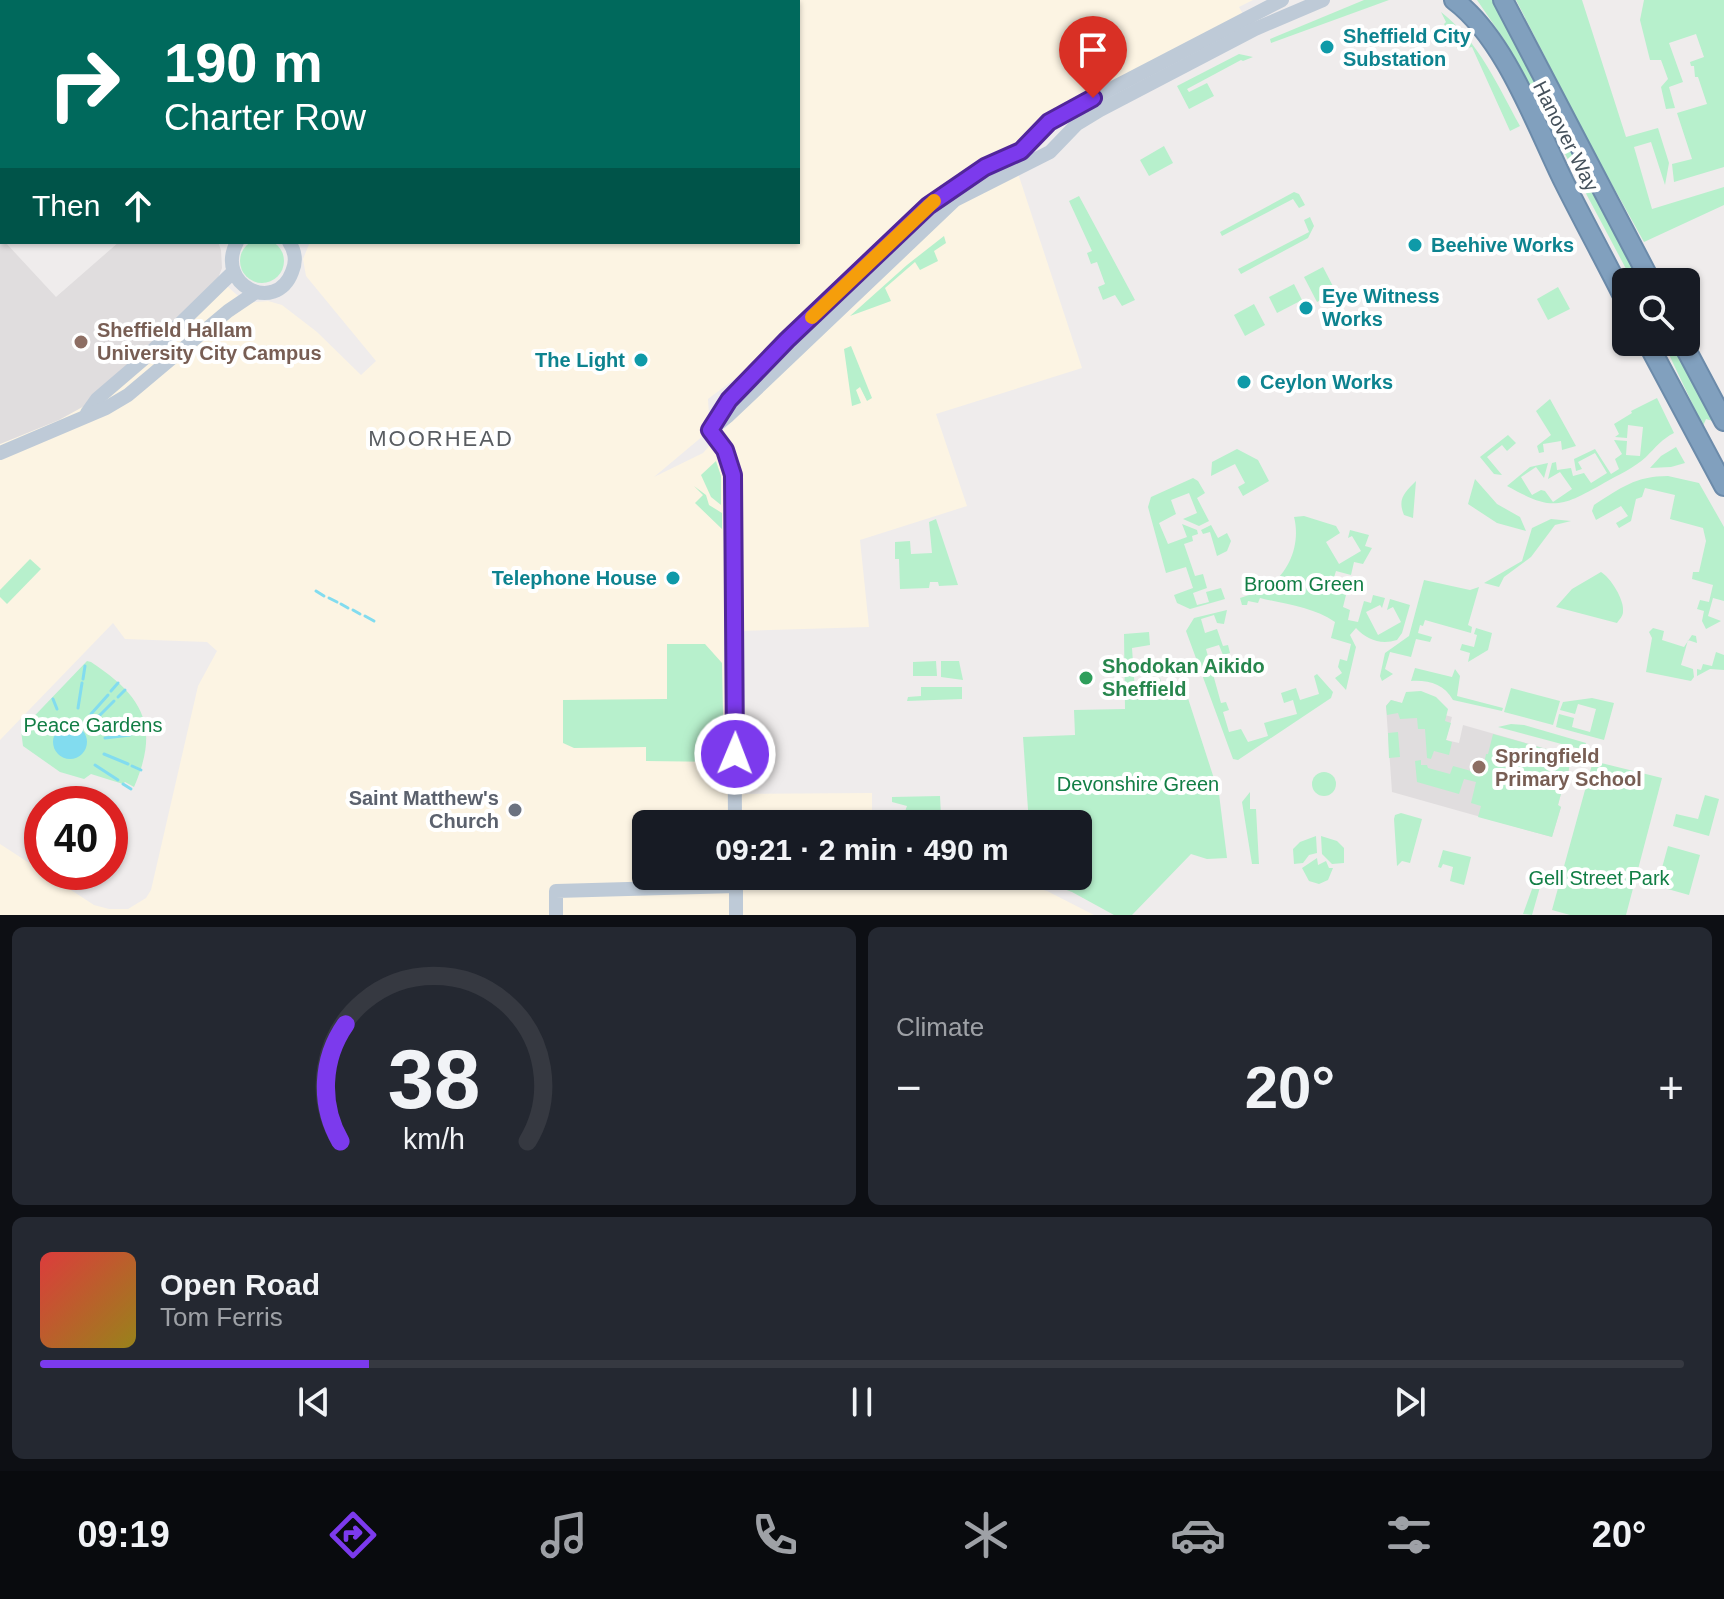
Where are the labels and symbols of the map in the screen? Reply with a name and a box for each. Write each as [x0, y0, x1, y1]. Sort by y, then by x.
pin [1059, 16, 1127, 98]
place label: Sheffield City Substation [1343, 25, 1472, 70]
marker: Sheffield City Substation [1318, 38, 1336, 56]
street label: Hanover Way [1529, 77, 1603, 195]
place label: Beehive Works [1431, 234, 1574, 256]
marker: Beehive Works [1406, 236, 1424, 254]
place label: Eye Witness Works [1322, 285, 1440, 330]
marker: Eye Witness Works [1297, 299, 1315, 317]
place label: Sheffield Hallam University City Campus [97, 319, 322, 364]
marker: Sheffield Hallam University City Campus [72, 333, 90, 351]
place label: The Light [535, 349, 625, 371]
marker: The Light [632, 351, 650, 369]
place label: Ceylon Works [1260, 371, 1393, 393]
marker: Ceylon Works [1235, 373, 1253, 391]
district label: MOORHEAD [368, 426, 514, 451]
place label: Telephone House [492, 567, 657, 589]
marker: Telephone House [664, 569, 682, 587]
park label: Broom Green [1244, 573, 1364, 595]
place label: Shodokan Aikido Sheffield [1102, 655, 1265, 700]
marker: Shodokan Aikido Sheffield [1077, 669, 1095, 687]
position arrow [693, 712, 777, 796]
park label: Peace Gardens [24, 714, 162, 736]
place label: Springfield Primary School [1495, 745, 1642, 790]
marker: Springfield Primary School [1470, 758, 1488, 776]
park label: Devonshire Green [1057, 773, 1219, 795]
speed limit sign: 40 [24, 786, 128, 890]
place label: Saint Matthew's Church [349, 787, 499, 832]
marker: Saint Matthew's Church [506, 801, 524, 819]
park label: Gell Street Park [1528, 867, 1671, 889]

